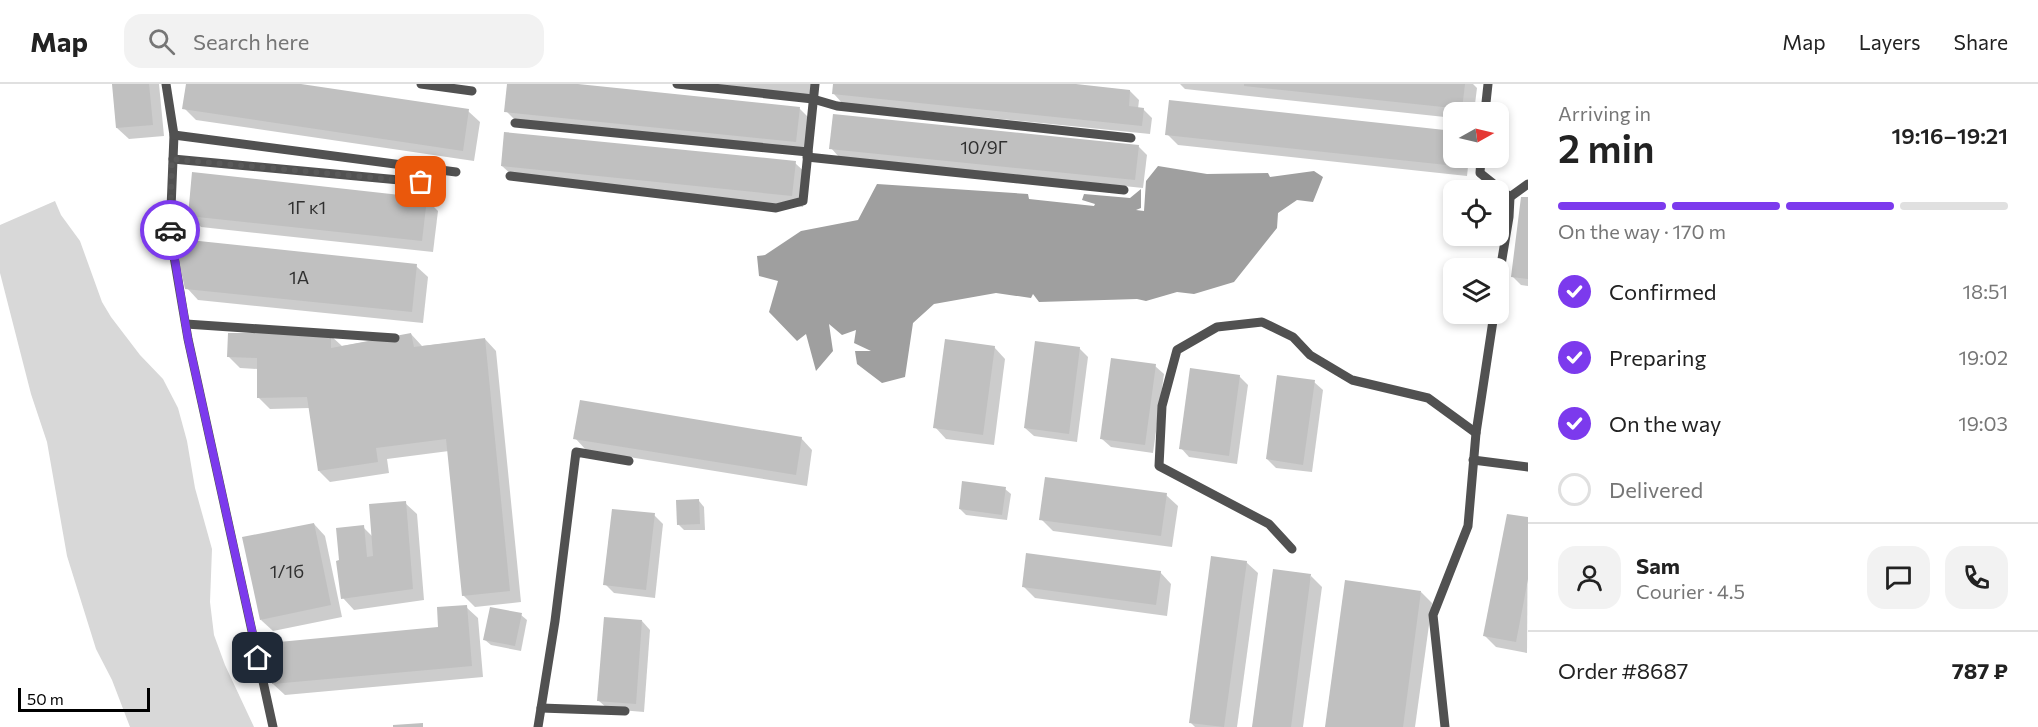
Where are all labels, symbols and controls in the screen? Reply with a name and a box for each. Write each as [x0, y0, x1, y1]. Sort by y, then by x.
search box [124, 14, 544, 68]
text: Map [30, 24, 88, 58]
icon: search [145, 25, 178, 58]
text: Search here [193, 28, 309, 55]
text: Map [1782, 29, 1826, 54]
text: Layers [1859, 29, 1921, 54]
text: Share [1954, 29, 2008, 54]
text: Arriving in [1558, 101, 1651, 125]
north arrow [1443, 102, 1509, 168]
map controls [1443, 102, 1509, 324]
text: 19:16–19:21 [1891, 122, 2008, 149]
text: 2 min [1558, 123, 1655, 171]
house number: 10/9Г [960, 136, 1008, 158]
pin [395, 156, 446, 207]
icon: bag [404, 165, 437, 198]
button: locate [1443, 180, 1509, 246]
house number: 1Г к1 [288, 196, 326, 218]
courier [140, 200, 200, 260]
icon: car [154, 214, 187, 247]
text: On the way · 170 m [1558, 219, 1726, 243]
button: layers [1443, 258, 1509, 324]
house number: 1А [289, 266, 309, 288]
icon: check [1558, 275, 1591, 308]
text: Confirmed [1609, 278, 1716, 305]
text: 18:51 [1963, 279, 2008, 303]
icon: check [1558, 341, 1591, 374]
text: Preparing [1609, 344, 1706, 371]
text: 19:02 [1959, 345, 2008, 369]
icon: check [1558, 407, 1591, 440]
text: On the way [1609, 410, 1721, 437]
text: 19:03 [1958, 411, 2008, 435]
text: Delivered [1609, 476, 1703, 503]
button: person [1558, 546, 1621, 609]
button: chat [1867, 546, 1930, 609]
button: phone [1945, 546, 2008, 609]
text: Sam [1636, 552, 1680, 579]
house number: 1/1б [270, 560, 304, 582]
text: Courier · 4.5 [1636, 579, 1745, 603]
pin [232, 632, 283, 683]
icon: home [241, 641, 274, 674]
text: Order #8687 [1558, 657, 1688, 684]
text: 787 ₽ [1952, 657, 2008, 684]
scale bar [18, 685, 150, 712]
text: 50 m [27, 689, 64, 708]

